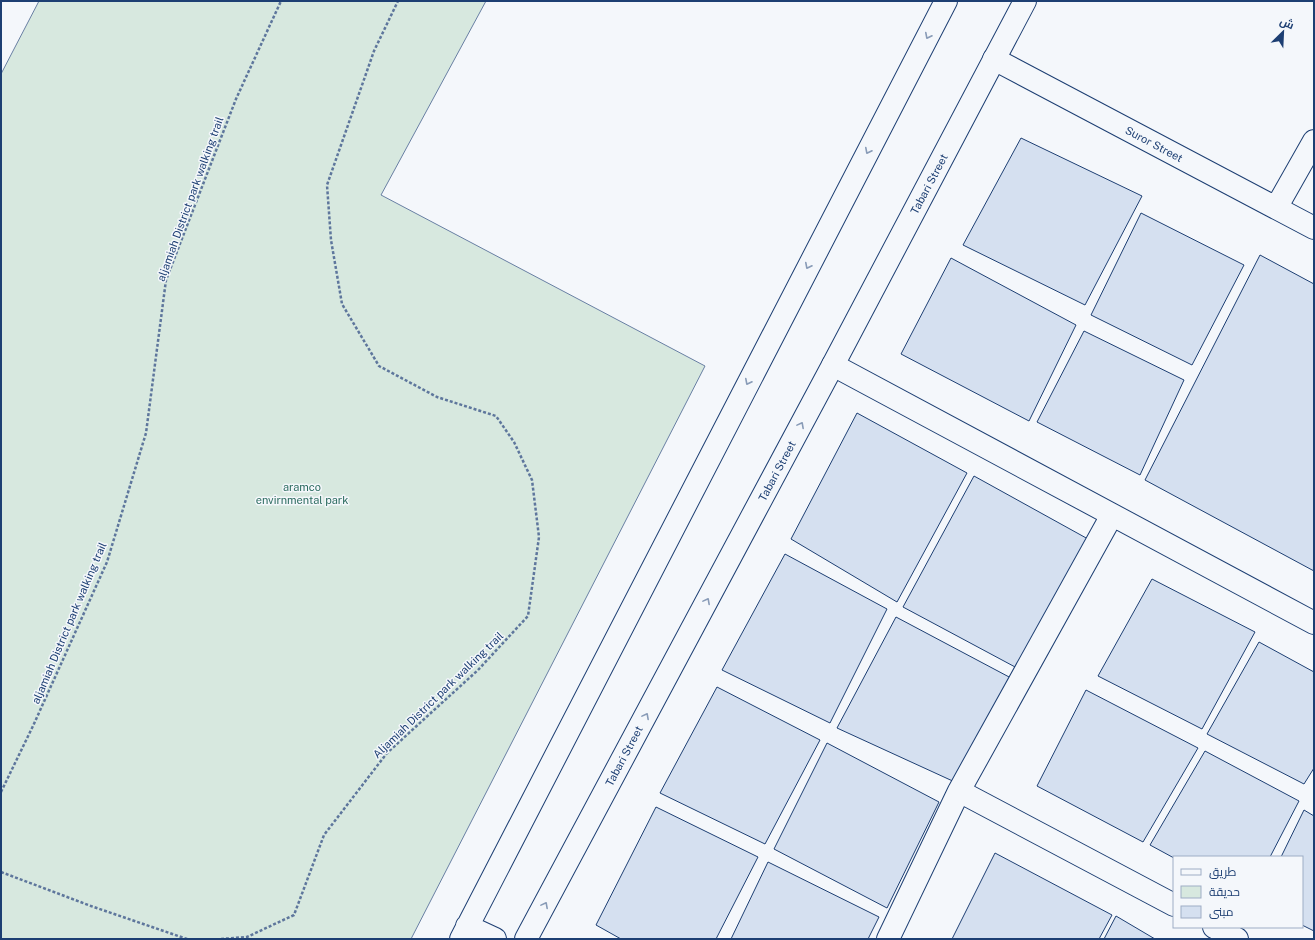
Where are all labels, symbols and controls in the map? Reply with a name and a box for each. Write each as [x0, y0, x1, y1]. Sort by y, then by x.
north arrow [1263, 12, 1303, 52]
text: ش [1278, 15, 1296, 32]
one-way arrow [925, 31, 932, 39]
street label: aljamiah District park walking trail [155, 115, 225, 283]
street label: Suror Street [1123, 124, 1185, 164]
one-way arrow [865, 147, 873, 154]
street label: Tabari Street [908, 152, 950, 216]
one-way arrow [805, 262, 813, 270]
one-way arrow [745, 378, 753, 385]
one-way arrow [796, 422, 804, 429]
street label: Tabari Street [756, 439, 798, 503]
park label: aramco envirnmental park [256, 481, 348, 506]
street label: aljamiah District park walking trail [29, 540, 109, 706]
one-way arrow [702, 598, 710, 605]
street label: Aljamiah District park walking trail [370, 630, 506, 760]
one-way arrow [641, 713, 648, 720]
street label: Tabari Street [603, 724, 645, 788]
legend [1173, 856, 1303, 928]
text: طريق [1209, 865, 1237, 879]
text: حديقة [1209, 885, 1240, 899]
one-way arrow [540, 901, 547, 909]
text: مبنى [1209, 905, 1234, 919]

